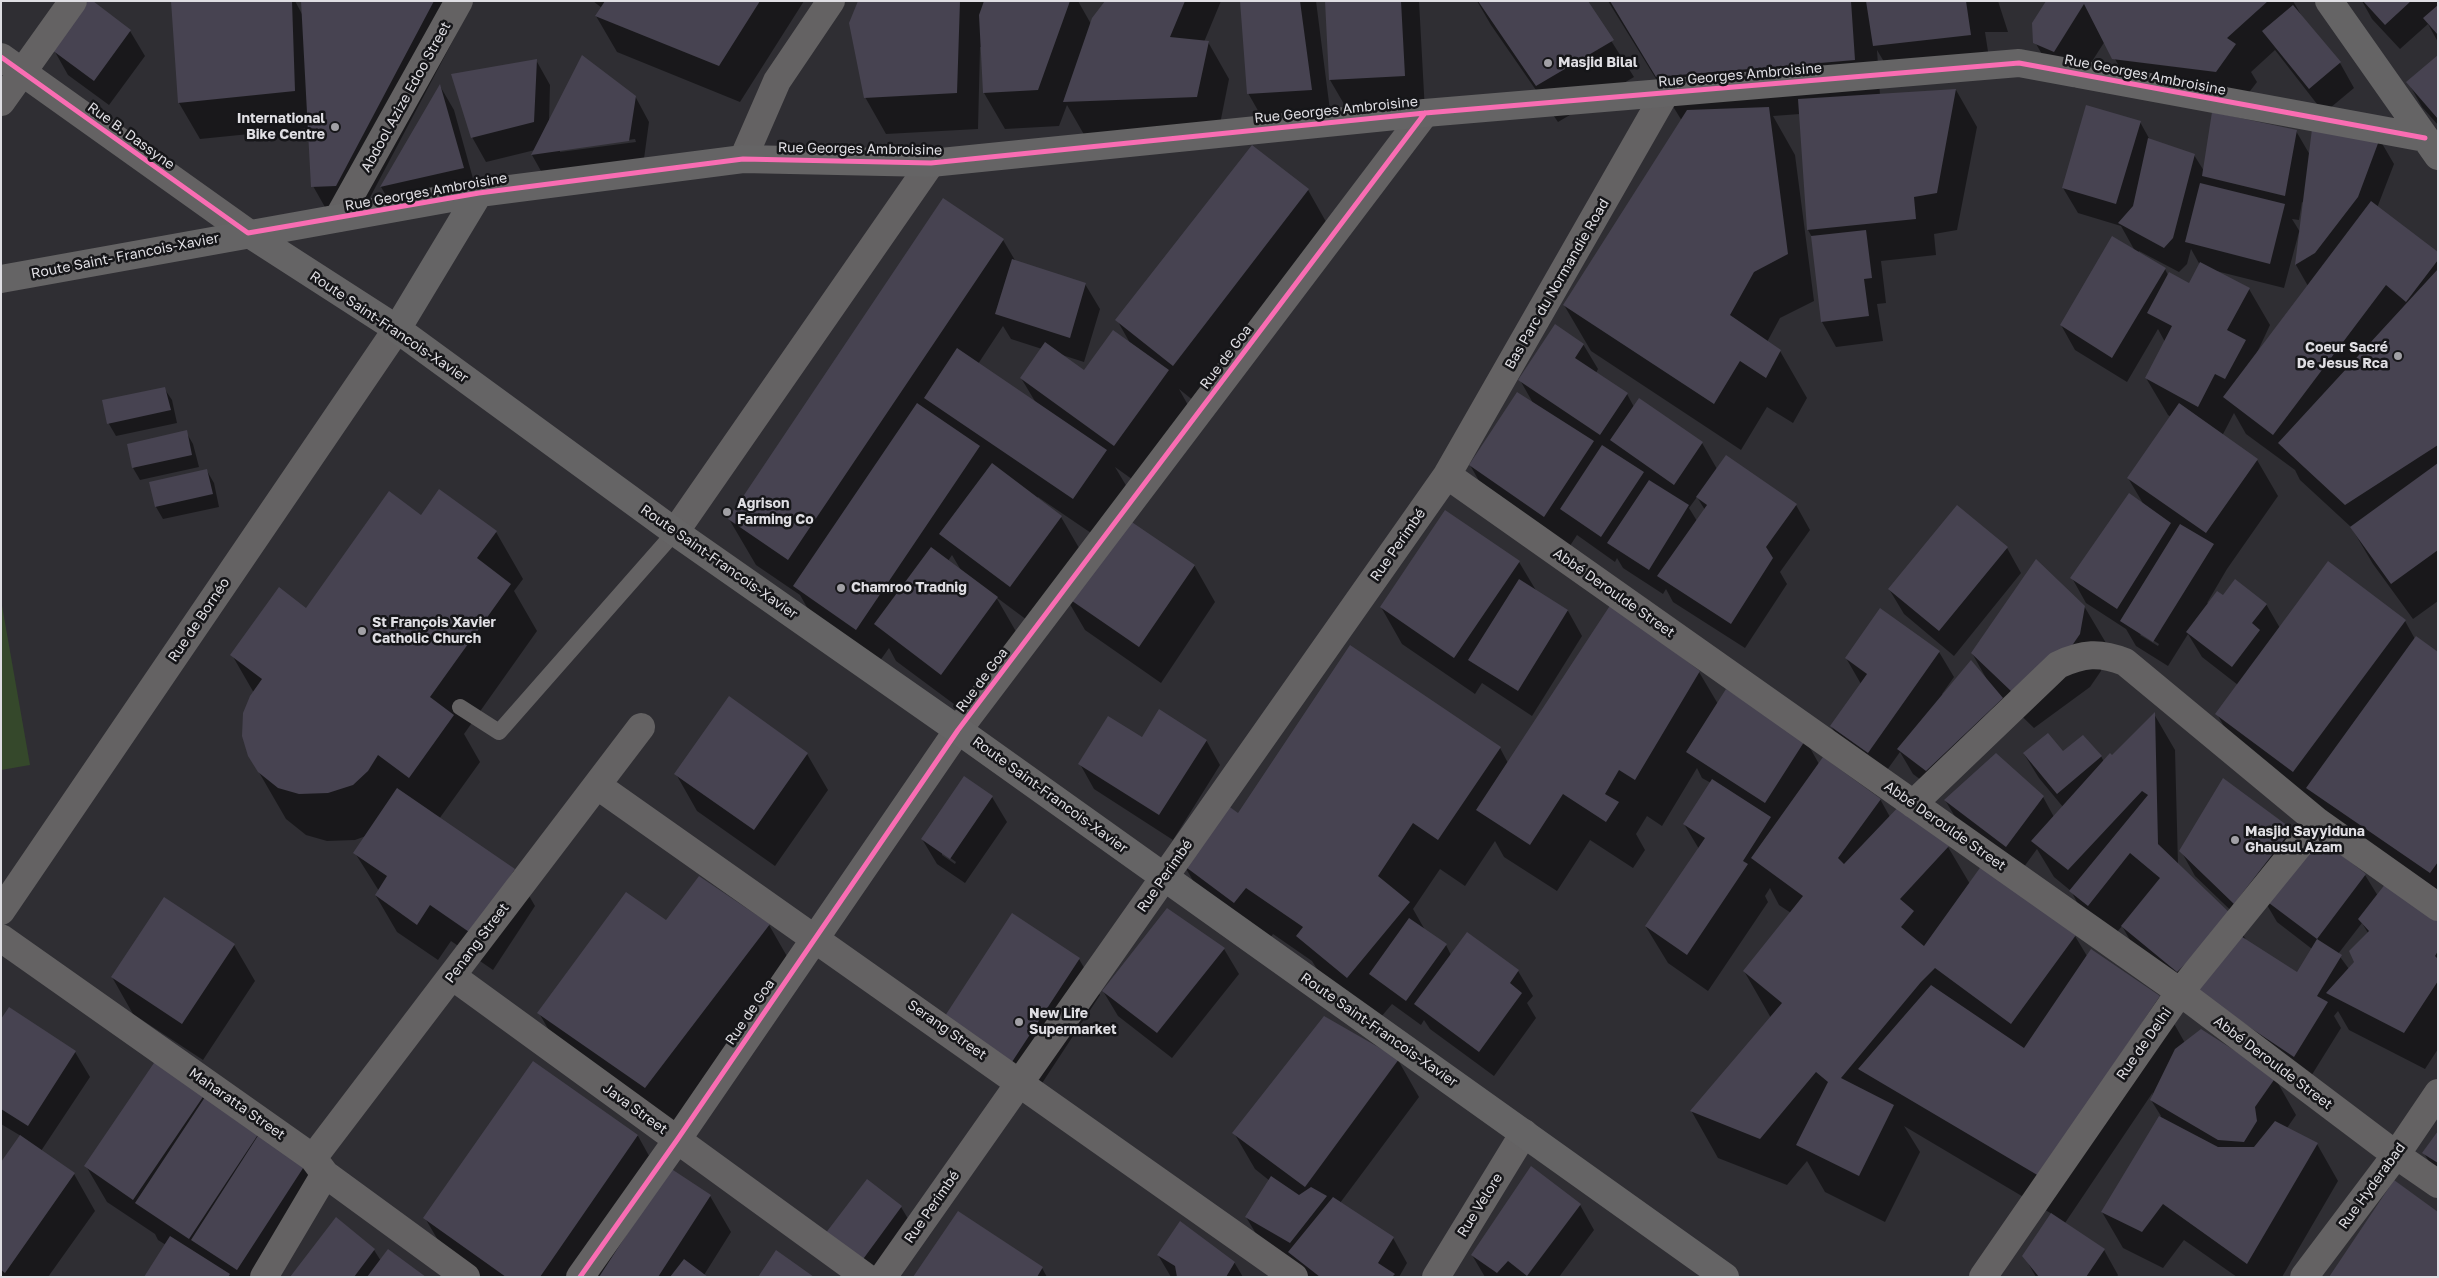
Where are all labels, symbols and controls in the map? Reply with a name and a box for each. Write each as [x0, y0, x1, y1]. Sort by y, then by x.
street label: Abdool Azize Edoo Street [358, 19, 454, 175]
street label: Rue Georges Ambroisine [2063, 51, 2227, 99]
place label: Masjid Bilal [1558, 55, 1637, 71]
marker: Masjid Bilal [1542, 57, 1554, 69]
street label: Rue Georges Ambroisine [1657, 59, 1823, 91]
street label: Rue Georges Ambroisine [1253, 93, 1419, 127]
street label: Rue B. Dassyne [84, 99, 178, 173]
place label: International Bike Centre [237, 111, 325, 144]
marker: International Bike Centre [329, 121, 341, 133]
street label: Rue Georges Ambroisine [778, 139, 942, 159]
street label: Rue Georges Ambroisine [344, 169, 508, 215]
street label: Bas Parc du Normandie Road [1501, 196, 1613, 372]
street label: Route Saint- Francois-Xavier [30, 230, 220, 282]
street label: Route Saint-Francois-Xavier [306, 268, 472, 386]
street label: Rue de Goa [1197, 322, 1255, 392]
place label: Coeur Sacré De Jesus Rca [2297, 340, 2388, 372]
marker: Coeur Sacré De Jesus Rca [2392, 350, 2404, 362]
place label: Agrison Farming Co [737, 496, 814, 528]
street label: Route Saint-Francois-Xavier [637, 501, 801, 623]
street label: Rue Perimbé [1367, 505, 1429, 585]
marker: Agrison Farming Co [721, 506, 733, 518]
street label: Abbé Deroulde Street [1550, 545, 1678, 641]
street label: Rue de Bornéo [165, 575, 233, 665]
place label: Chamroo Tradnig [851, 580, 967, 596]
marker: Chamroo Tradnig [835, 582, 847, 594]
place label: St François Xavier Catholic Church [372, 615, 496, 648]
marker: St François Xavier Catholic Church [356, 625, 368, 637]
street label: Rue de Goa [953, 645, 1011, 715]
street label: Route Saint-Francois-Xavier [969, 733, 1131, 857]
street label: Abbé Deroulde Street [1881, 778, 2009, 874]
place label: Masjid Sayyiduna Ghausul Azam [2245, 824, 2365, 856]
marker: Masjid Sayyiduna Ghausul Azam [2229, 834, 2241, 846]
street label: Rue Perimbé [1134, 836, 1196, 916]
street label: Penang Street [441, 900, 513, 986]
street label: Route Saint-Francois-Xavier [1297, 969, 1461, 1091]
street label: Rue de Goa [722, 976, 778, 1048]
street label: Serang Street [904, 997, 990, 1063]
street label: Rue de Delhi [2113, 1005, 2175, 1083]
place label: New Life Supermarket [1029, 1006, 1116, 1038]
street label: Abbé Deroulde Street [2210, 1013, 2336, 1113]
marker: New Life Supermarket [1013, 1016, 1025, 1028]
street label: Maharatta Street [186, 1065, 288, 1143]
street label: Java Street [599, 1080, 671, 1138]
street label: Rue Hyderabad [2335, 1140, 2409, 1232]
street label: Rue Perimbé [901, 1167, 963, 1247]
street label: Rue Velore [1454, 1170, 1506, 1240]

